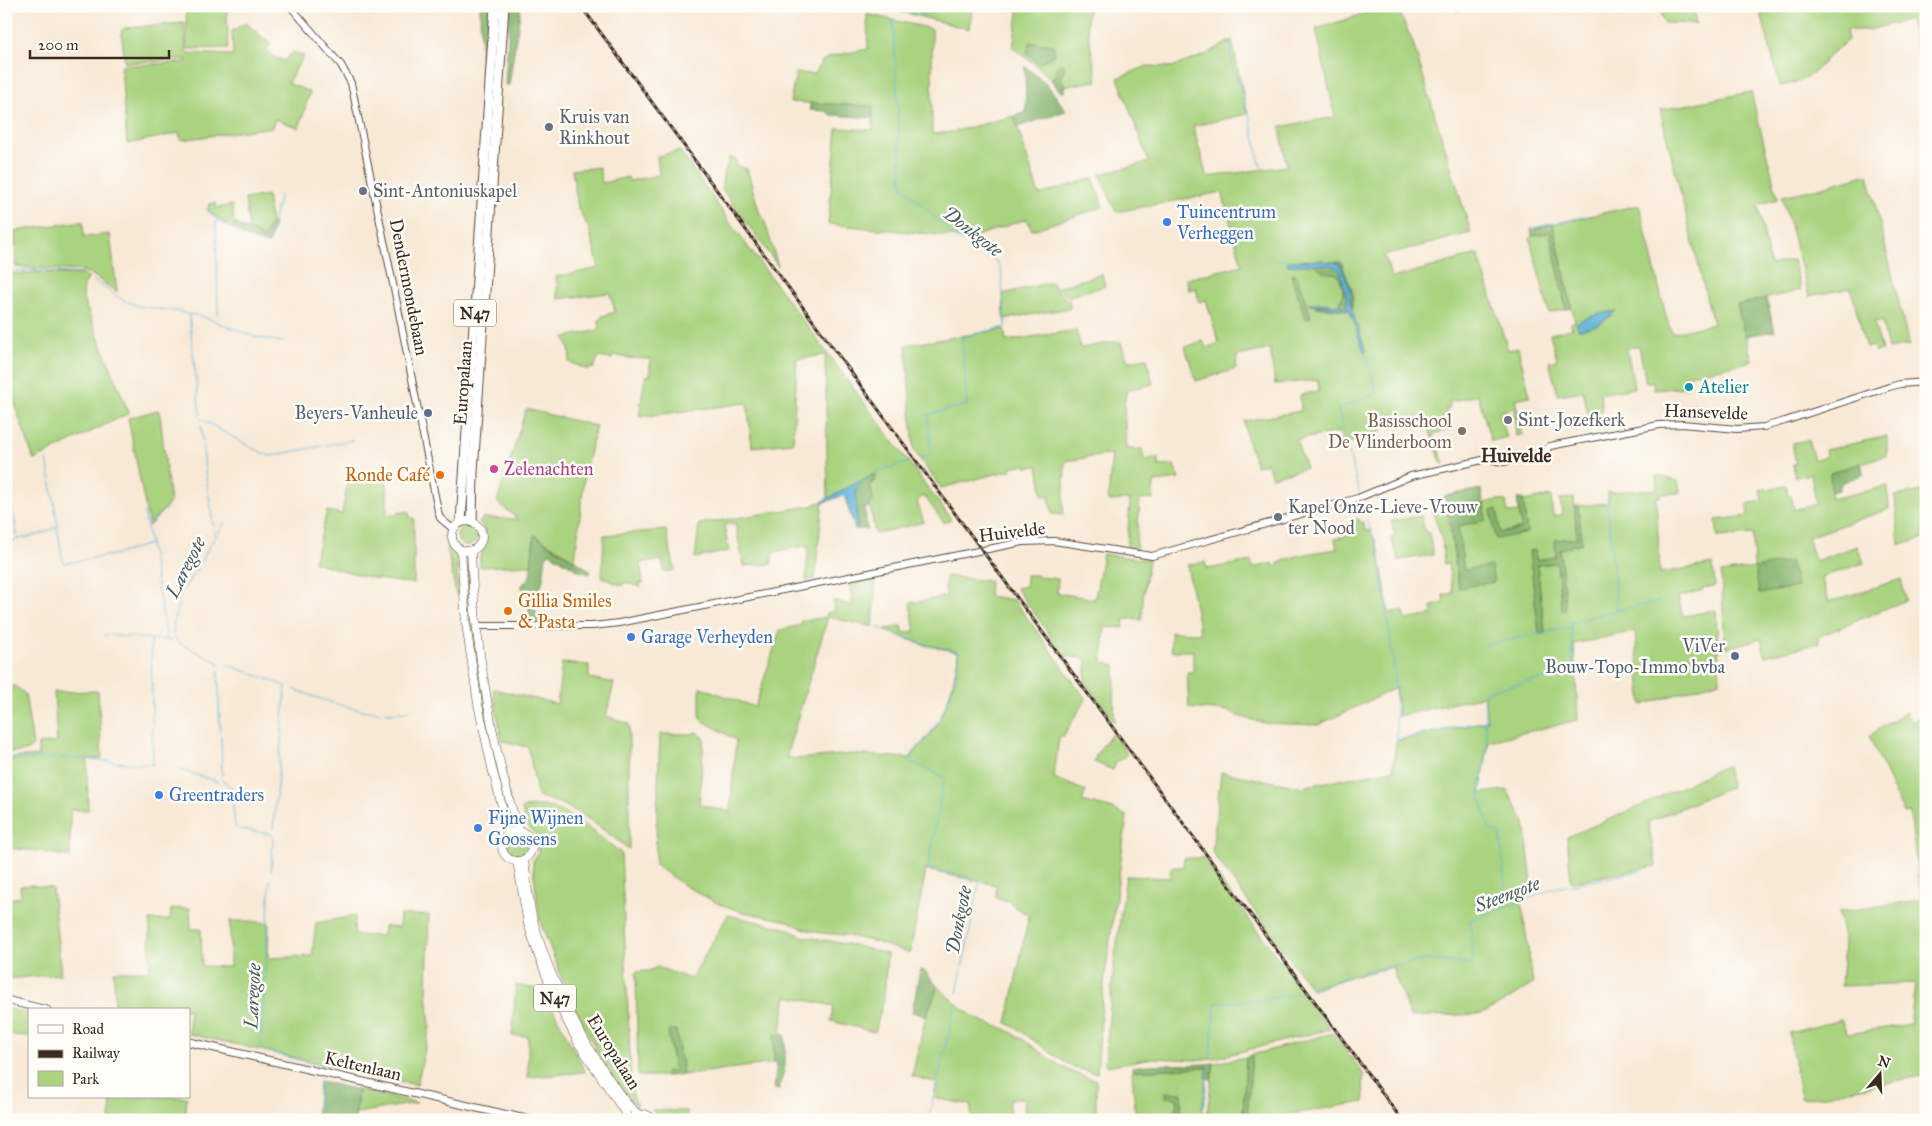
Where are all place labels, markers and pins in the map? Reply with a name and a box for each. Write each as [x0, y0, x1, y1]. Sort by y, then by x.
place label: Kruis van Rinkhout [559, 106, 630, 149]
marker: Kruis van Rinkhout [543, 121, 555, 133]
place label: Sint-Antoniuskapel [373, 180, 517, 202]
marker: Sint-Antoniuskapel [357, 185, 369, 197]
place label: Tuincentrum Verheggen [1176, 201, 1276, 245]
marker: Tuincentrum Verheggen [1161, 216, 1173, 228]
place label: Atelier [1698, 376, 1749, 398]
marker: Atelier [1683, 381, 1695, 393]
place label: Beyers-Vanheule [294, 402, 418, 424]
marker: Beyers-Vanheule [422, 407, 434, 419]
place label: Sint-Jozefkerk [1518, 409, 1626, 432]
place label: Basisschool De Vlinderboom [1328, 410, 1452, 453]
marker: Sint-Jozefkerk [1502, 414, 1514, 426]
marker: Basisschool De Vlinderboom [1456, 425, 1468, 437]
place label: Zelenachten [504, 458, 594, 480]
marker: Zelenachten [488, 463, 500, 475]
place label: Ronde Café [345, 464, 431, 486]
marker: Ronde Café [434, 469, 446, 481]
place label: Kapel Onze-Lieve-Vrouw ter Nood [1288, 496, 1478, 539]
marker: Kapel Onze-Lieve-Vrouw ter Nood [1272, 511, 1284, 523]
place label: Gillia Smiles & Pasta [518, 590, 612, 633]
marker: Gillia Smiles & Pasta [502, 605, 514, 617]
place label: Garage Verheyden [641, 626, 773, 649]
marker: Garage Verheyden [625, 631, 637, 643]
place label: ViVer Bouw-Topo-Immo bvba [1545, 635, 1725, 678]
marker: ViVer Bouw-Topo-Immo bvba [1729, 650, 1741, 662]
place label: Greentraders [169, 784, 264, 806]
marker: Greentraders [153, 789, 165, 801]
place label: Fijne Wijnen Goossens [488, 807, 584, 850]
marker: Fijne Wijnen Goossens [472, 822, 484, 834]

